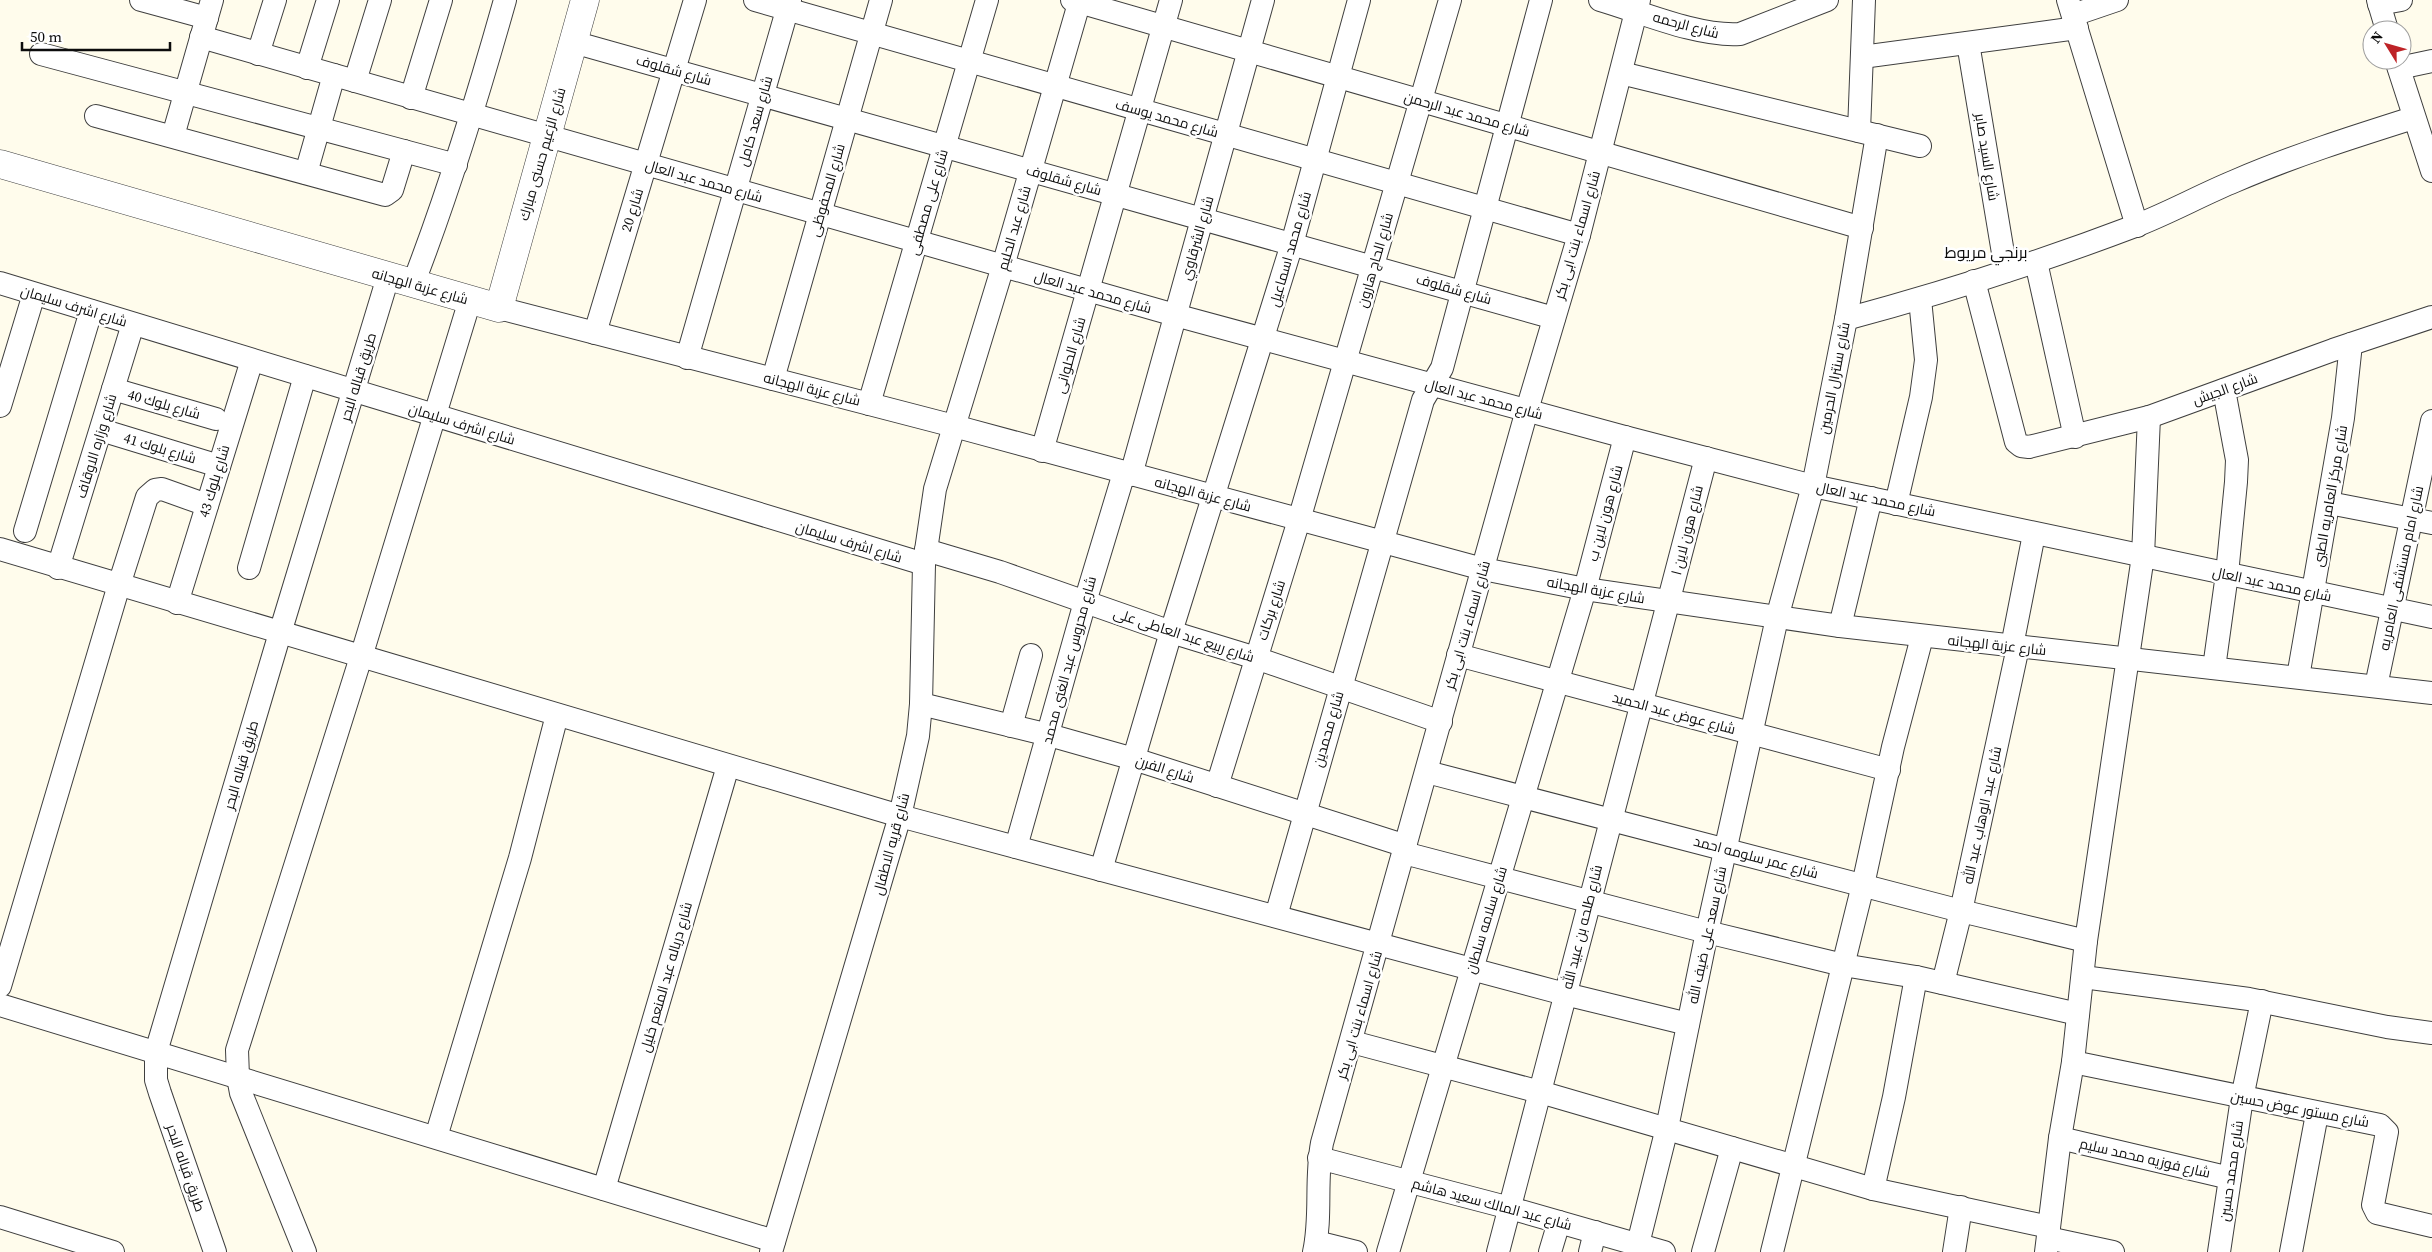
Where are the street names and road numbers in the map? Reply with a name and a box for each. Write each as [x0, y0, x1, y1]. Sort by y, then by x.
street label: شارع الرحمه [1651, 7, 1721, 43]
street label: شارع شقلوف [634, 50, 714, 90]
street label: شارع سعد كامل [733, 73, 777, 169]
street label: شارع الزعيم حسنى مبارك [513, 85, 571, 223]
street label: شارع محمد عبد الرحمن [1402, 86, 1532, 142]
street label: شارع محمد يوسف [1113, 94, 1221, 142]
street label: شارع السيد صابر [1970, 111, 2004, 202]
street label: شارع المحفوظى [804, 141, 850, 239]
street label: شارع على مصطفى [903, 147, 953, 257]
street label: شارع محمد عبد العال [643, 155, 765, 207]
street label: شارع شقلوف [1024, 160, 1104, 200]
street label: شارع اسماء بنت ابى بكر [1549, 168, 1605, 303]
street label: شارع عبد الحليم [992, 183, 1036, 273]
street label: شارع 20 [616, 186, 648, 234]
street label: شارع محمد اسماعيل [1264, 189, 1316, 309]
street label: شارع الشرقاوي [1175, 194, 1220, 283]
street label: شارع الحاج هارون [1352, 210, 1398, 310]
street label: شارع عزبة الهجانه [370, 263, 470, 309]
street label: شارع محمد عبد العال [1032, 266, 1154, 318]
street label: شارع شقلوف [1414, 269, 1494, 309]
street label: شارع اشرف سليمان [18, 280, 130, 332]
street label: شارع الحلوانى [1050, 314, 1090, 396]
street label: شارع سنترال الحرمين [1813, 320, 1855, 436]
street label: طريق قباله البحر [335, 330, 381, 425]
street label: شارع عزبة الهجانه [761, 367, 863, 411]
street label: شارع الجيش [2190, 368, 2260, 410]
street label: شارع محمد عبد العال [1423, 374, 1545, 424]
street label: شارع بلوك 40 [125, 384, 203, 424]
street label: شارع وزاره الاوقاف [71, 391, 121, 501]
street label: شارع اشرف سليمان [406, 398, 518, 450]
street label: شارع مركز العامريه الطبى [2308, 424, 2352, 568]
street label: شارع بلوك 41 [121, 428, 199, 468]
street label: شارع بلوك 43 [194, 442, 234, 520]
street label: شارع هون لاين ب [1583, 463, 1627, 563]
street label: شارع عزبة الهجانه [1152, 472, 1254, 516]
street label: شارع محمد عبد العال [1815, 477, 1937, 521]
street label: شارع هون لاين ا [1666, 483, 1708, 577]
street label: شارع امام مستشفى العامريه [2374, 484, 2428, 652]
street label: شارع اشرف سليمان [793, 516, 905, 568]
street label: شارع اسماء بنت ابى بكر [1439, 558, 1495, 693]
street label: شارع محمد عبد العال [2211, 562, 2333, 606]
street label: شارع عزبة الهجانه [1545, 572, 1647, 608]
street label: شارع محروس عبد الغنى محمد [1037, 574, 1101, 746]
street label: شارع بركات [1252, 577, 1290, 643]
street label: شارع ربيع عبد العاطى على [1111, 603, 1257, 667]
street label: شارع عزبة الهجانه [1947, 630, 2047, 660]
street label: شارع عوض عبد الحميد [1610, 687, 1738, 739]
street label: شارع محمدين [1308, 689, 1348, 769]
street label: طريق قباله البحر [218, 718, 263, 813]
street label: شارع عبد الوهاب عبد الله [1958, 744, 2006, 886]
street label: شارع الفرن [1133, 750, 1197, 788]
street label: شارع قريه الاطفال [868, 791, 914, 897]
street label: شارع عمر سلومه احمد [1691, 831, 1821, 883]
street label: شارع طلحه بن عبيد الله [1557, 863, 1607, 991]
street label: شارع سلامه سلطان [1460, 864, 1512, 976]
street label: شارع سعد على ضيف الله [1683, 864, 1731, 1006]
street label: شارع درباله عبد المنعم خليل [635, 899, 697, 1055]
street label: شارع اسماء بنت ابى بكر [1331, 948, 1387, 1083]
street label: شارع مستور عوض حسين [2229, 1086, 2371, 1132]
street label: شارع محمد حسين [2214, 1119, 2248, 1223]
street label: طريق قباله البحر [161, 1121, 210, 1215]
street label: شارع فوزيه محمد سليم [2078, 1133, 2212, 1183]
street label: شارع عبد المالك سعيد هاشم [1410, 1173, 1574, 1235]

